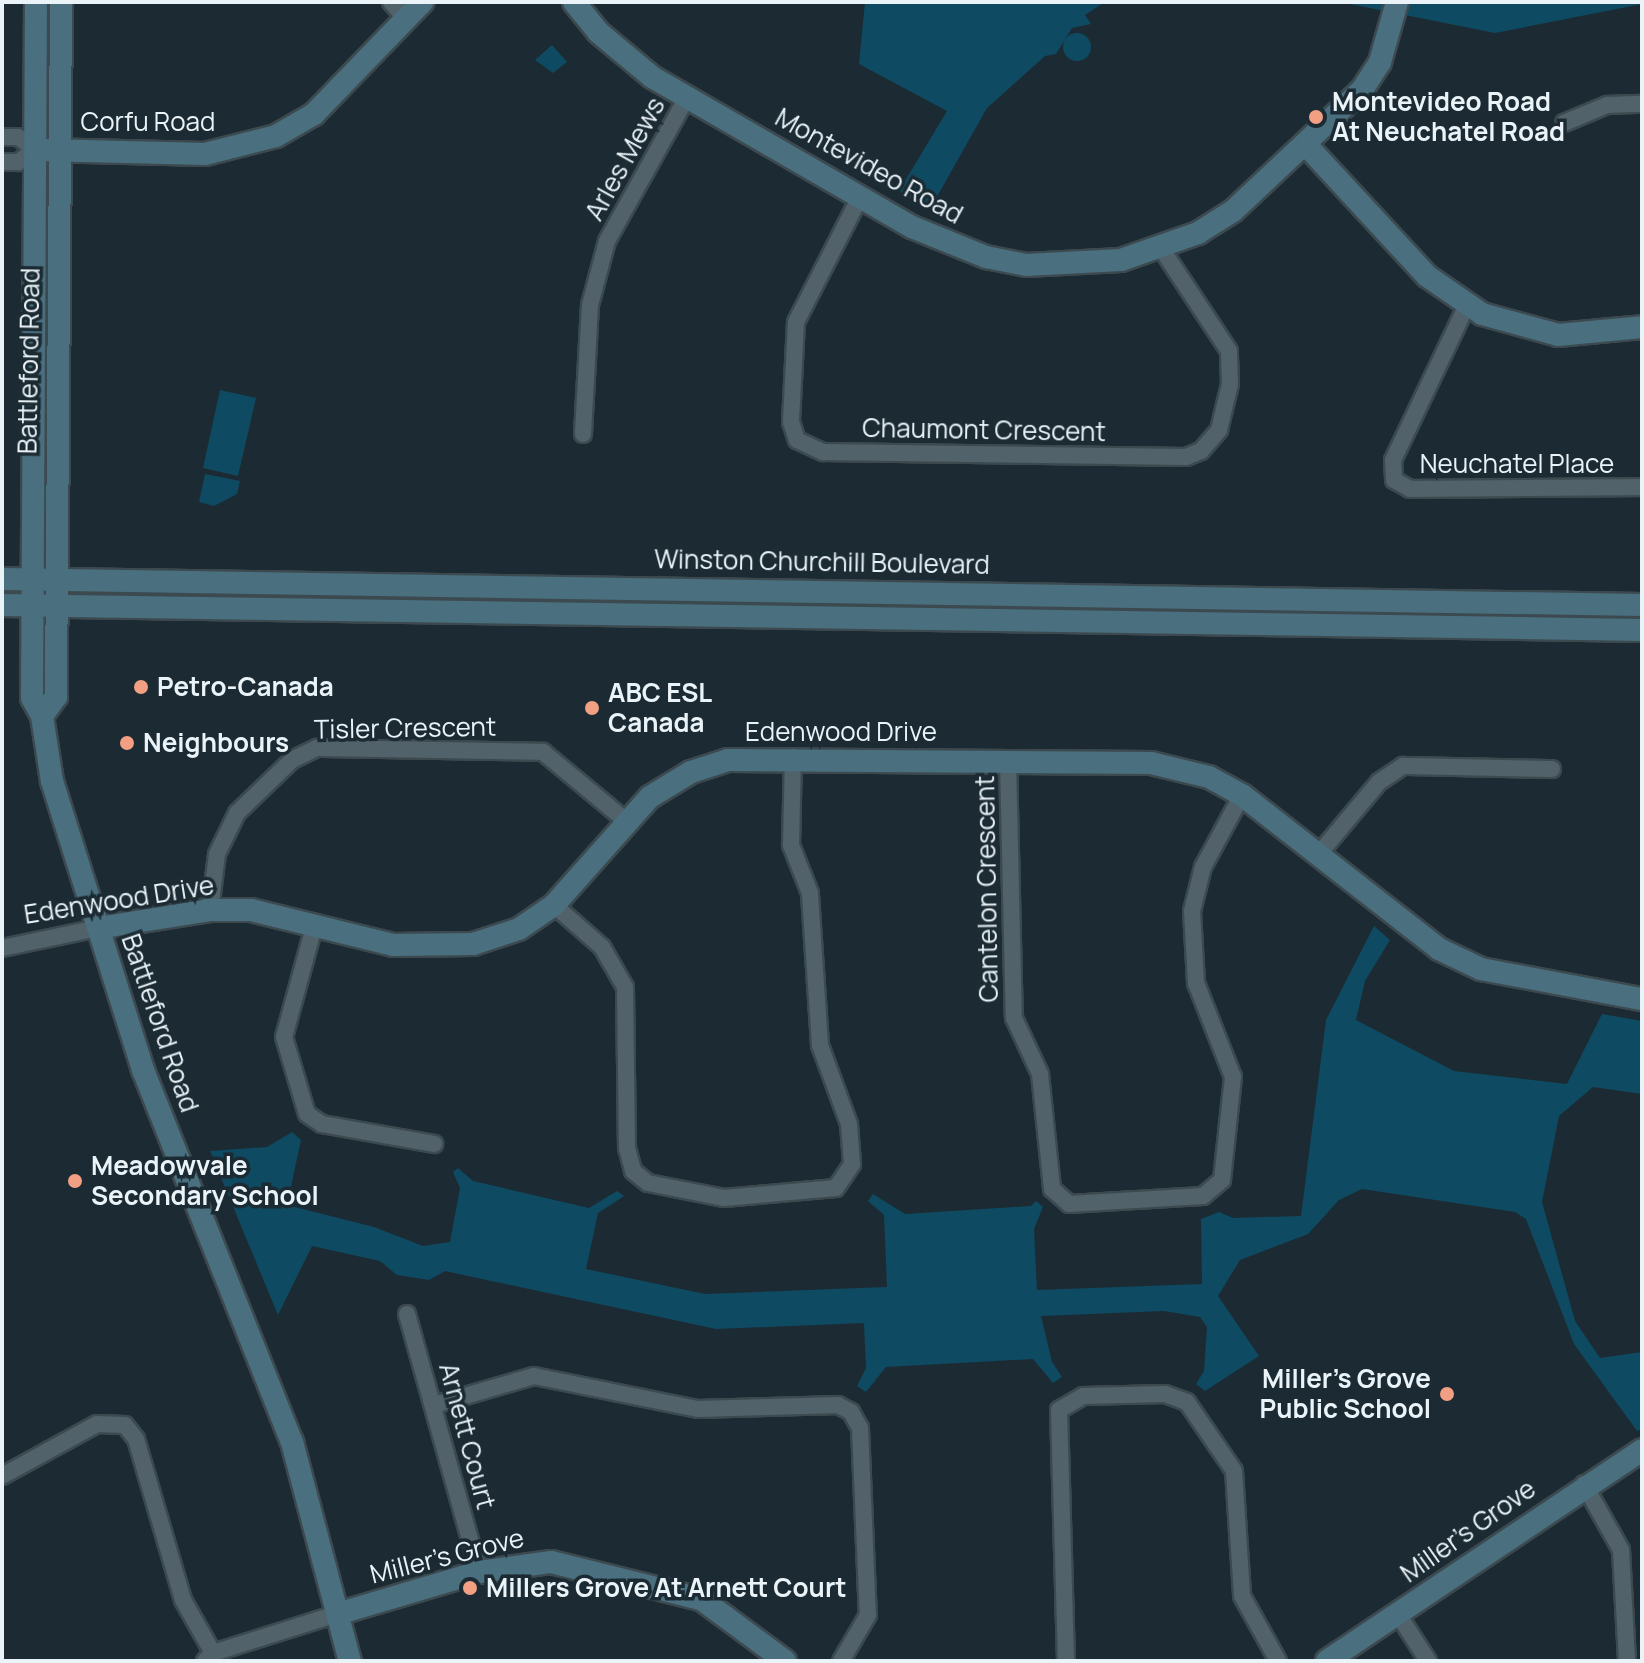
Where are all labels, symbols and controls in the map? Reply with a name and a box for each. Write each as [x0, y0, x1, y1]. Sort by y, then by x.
place label: Montevideo Road At Neuchatel Road [1332, 86, 1565, 148]
street label: Arles Mews [578, 92, 672, 226]
street label: Montevideo Road [770, 102, 968, 230]
street label: Corfu Road [81, 106, 215, 138]
marker: Montevideo Road At Neuchatel Road [1307, 108, 1325, 126]
street label: Battleford Road [12, 268, 46, 454]
street label: Chaumont Crescent [862, 412, 1106, 448]
street label: Neuchatel Place [1420, 448, 1614, 480]
street label: Winston Churchill Boulevard [654, 543, 990, 581]
place label: Petro-Canada [157, 671, 334, 703]
place label: ABC ESL Canada [608, 677, 712, 738]
marker: Petro-Canada [132, 678, 150, 696]
marker: ABC ESL Canada [583, 699, 601, 717]
street label: Tisler Crescent [314, 711, 496, 745]
street label: Edenwood Drive [745, 716, 937, 748]
place label: Neighbours [143, 727, 289, 759]
marker: Neighbours [118, 734, 136, 752]
street label: Cantelon Crescent [969, 775, 1005, 1003]
street label: Edenwood Drive [22, 870, 216, 930]
street label: Battleford Road [115, 930, 205, 1116]
place label: Meadowvale Secondary School [91, 1150, 319, 1212]
marker: Meadowvale Secondary School [66, 1172, 84, 1190]
street label: Arnett Court [433, 1359, 501, 1513]
place label: Miller's Grove Public School [1260, 1363, 1431, 1424]
marker: Miller's Grove Public School [1438, 1385, 1456, 1403]
street label: Miller's Grove [1395, 1473, 1541, 1589]
street label: Miller's Grove [367, 1522, 527, 1590]
place label: Millers Grove At Arnett Court [486, 1572, 847, 1604]
marker: Millers Grove At Arnett Court [461, 1579, 479, 1597]

